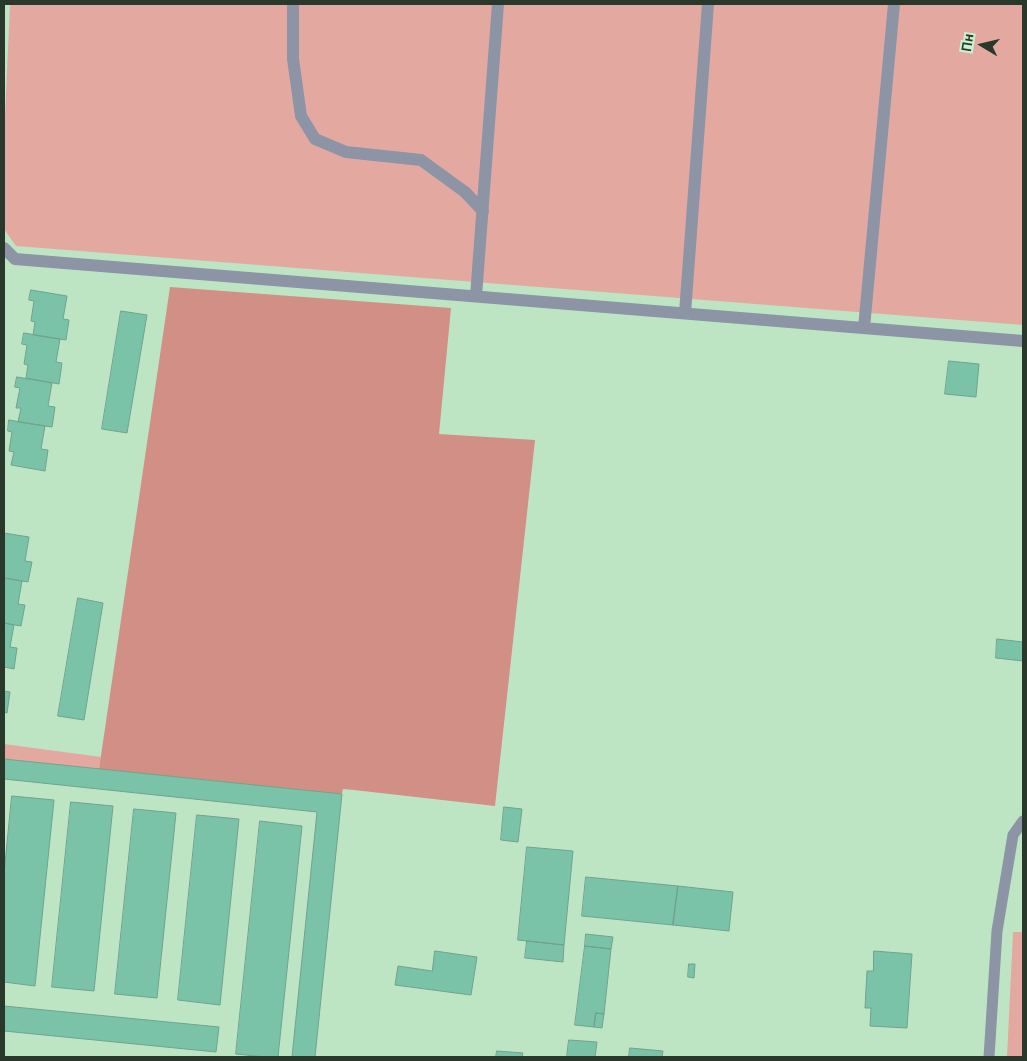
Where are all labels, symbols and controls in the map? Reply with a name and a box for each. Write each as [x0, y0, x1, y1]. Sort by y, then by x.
north arrow [957, 20, 1007, 70]
text: Пн [958, 32, 977, 53]

